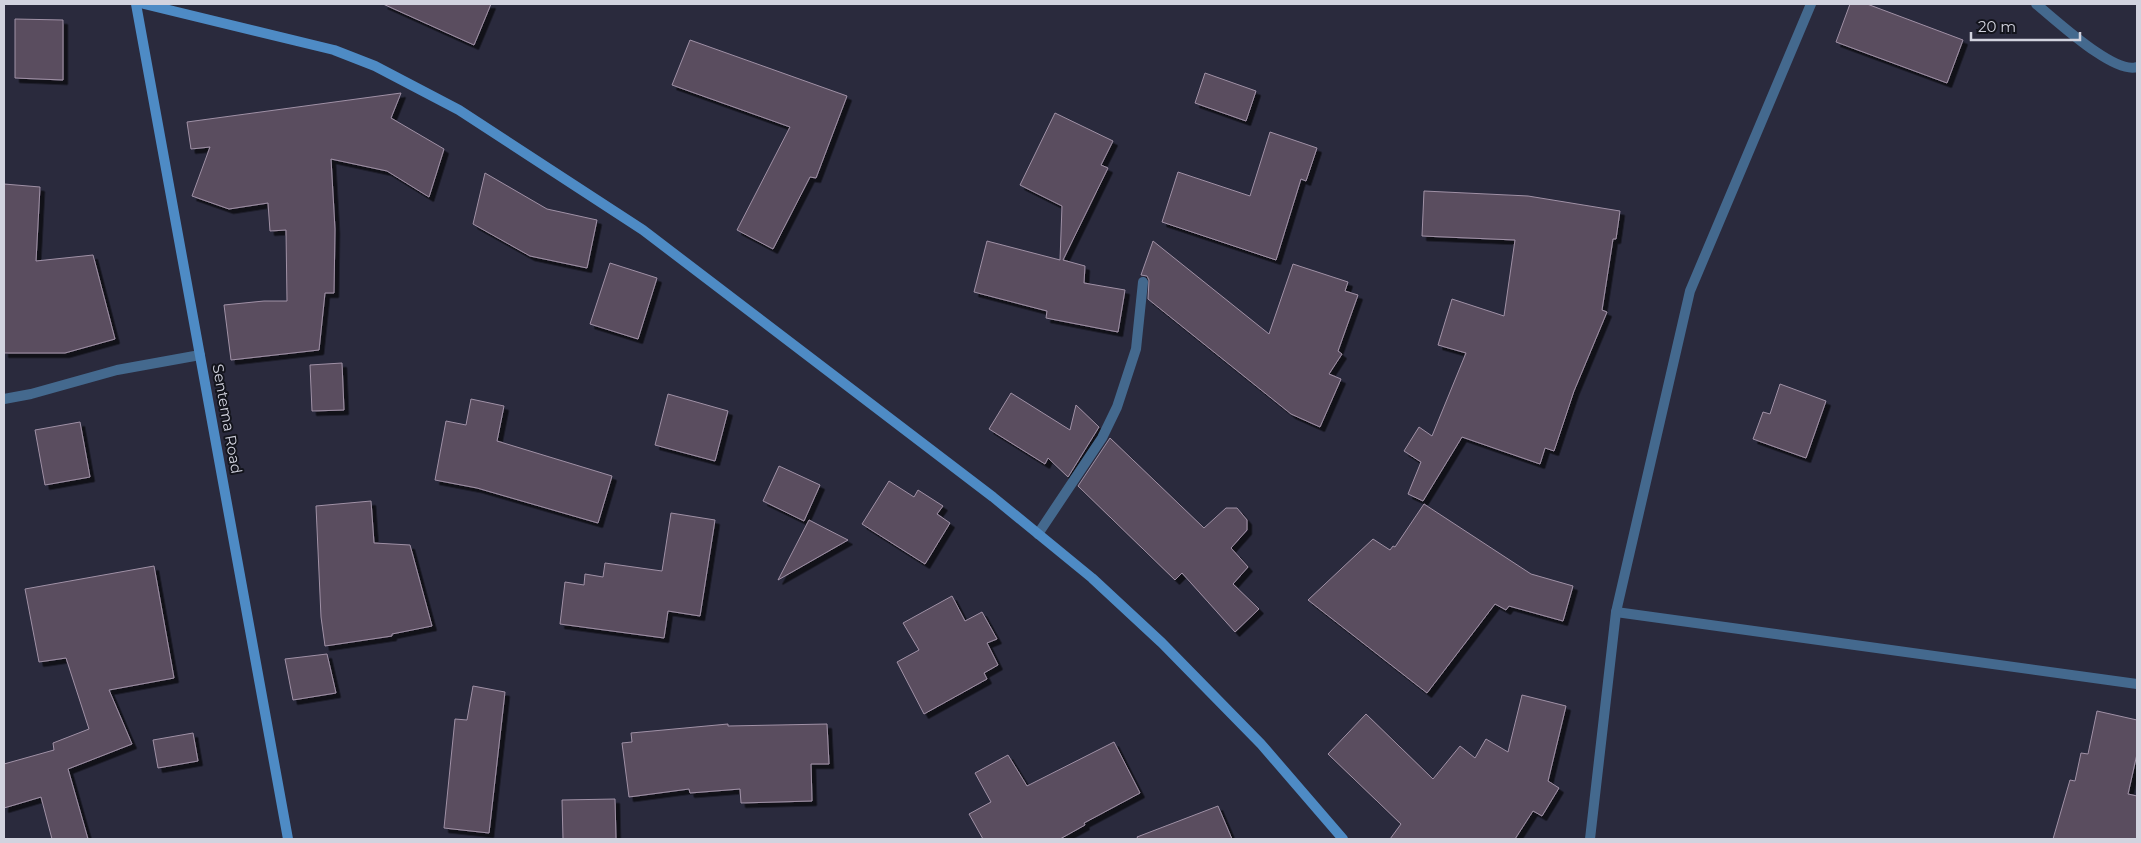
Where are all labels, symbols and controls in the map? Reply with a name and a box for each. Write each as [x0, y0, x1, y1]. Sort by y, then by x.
scale bar [1971, 10, 2080, 42]
text: 20 m [1978, 17, 2016, 36]
street label: Sentema Road [208, 362, 247, 475]

